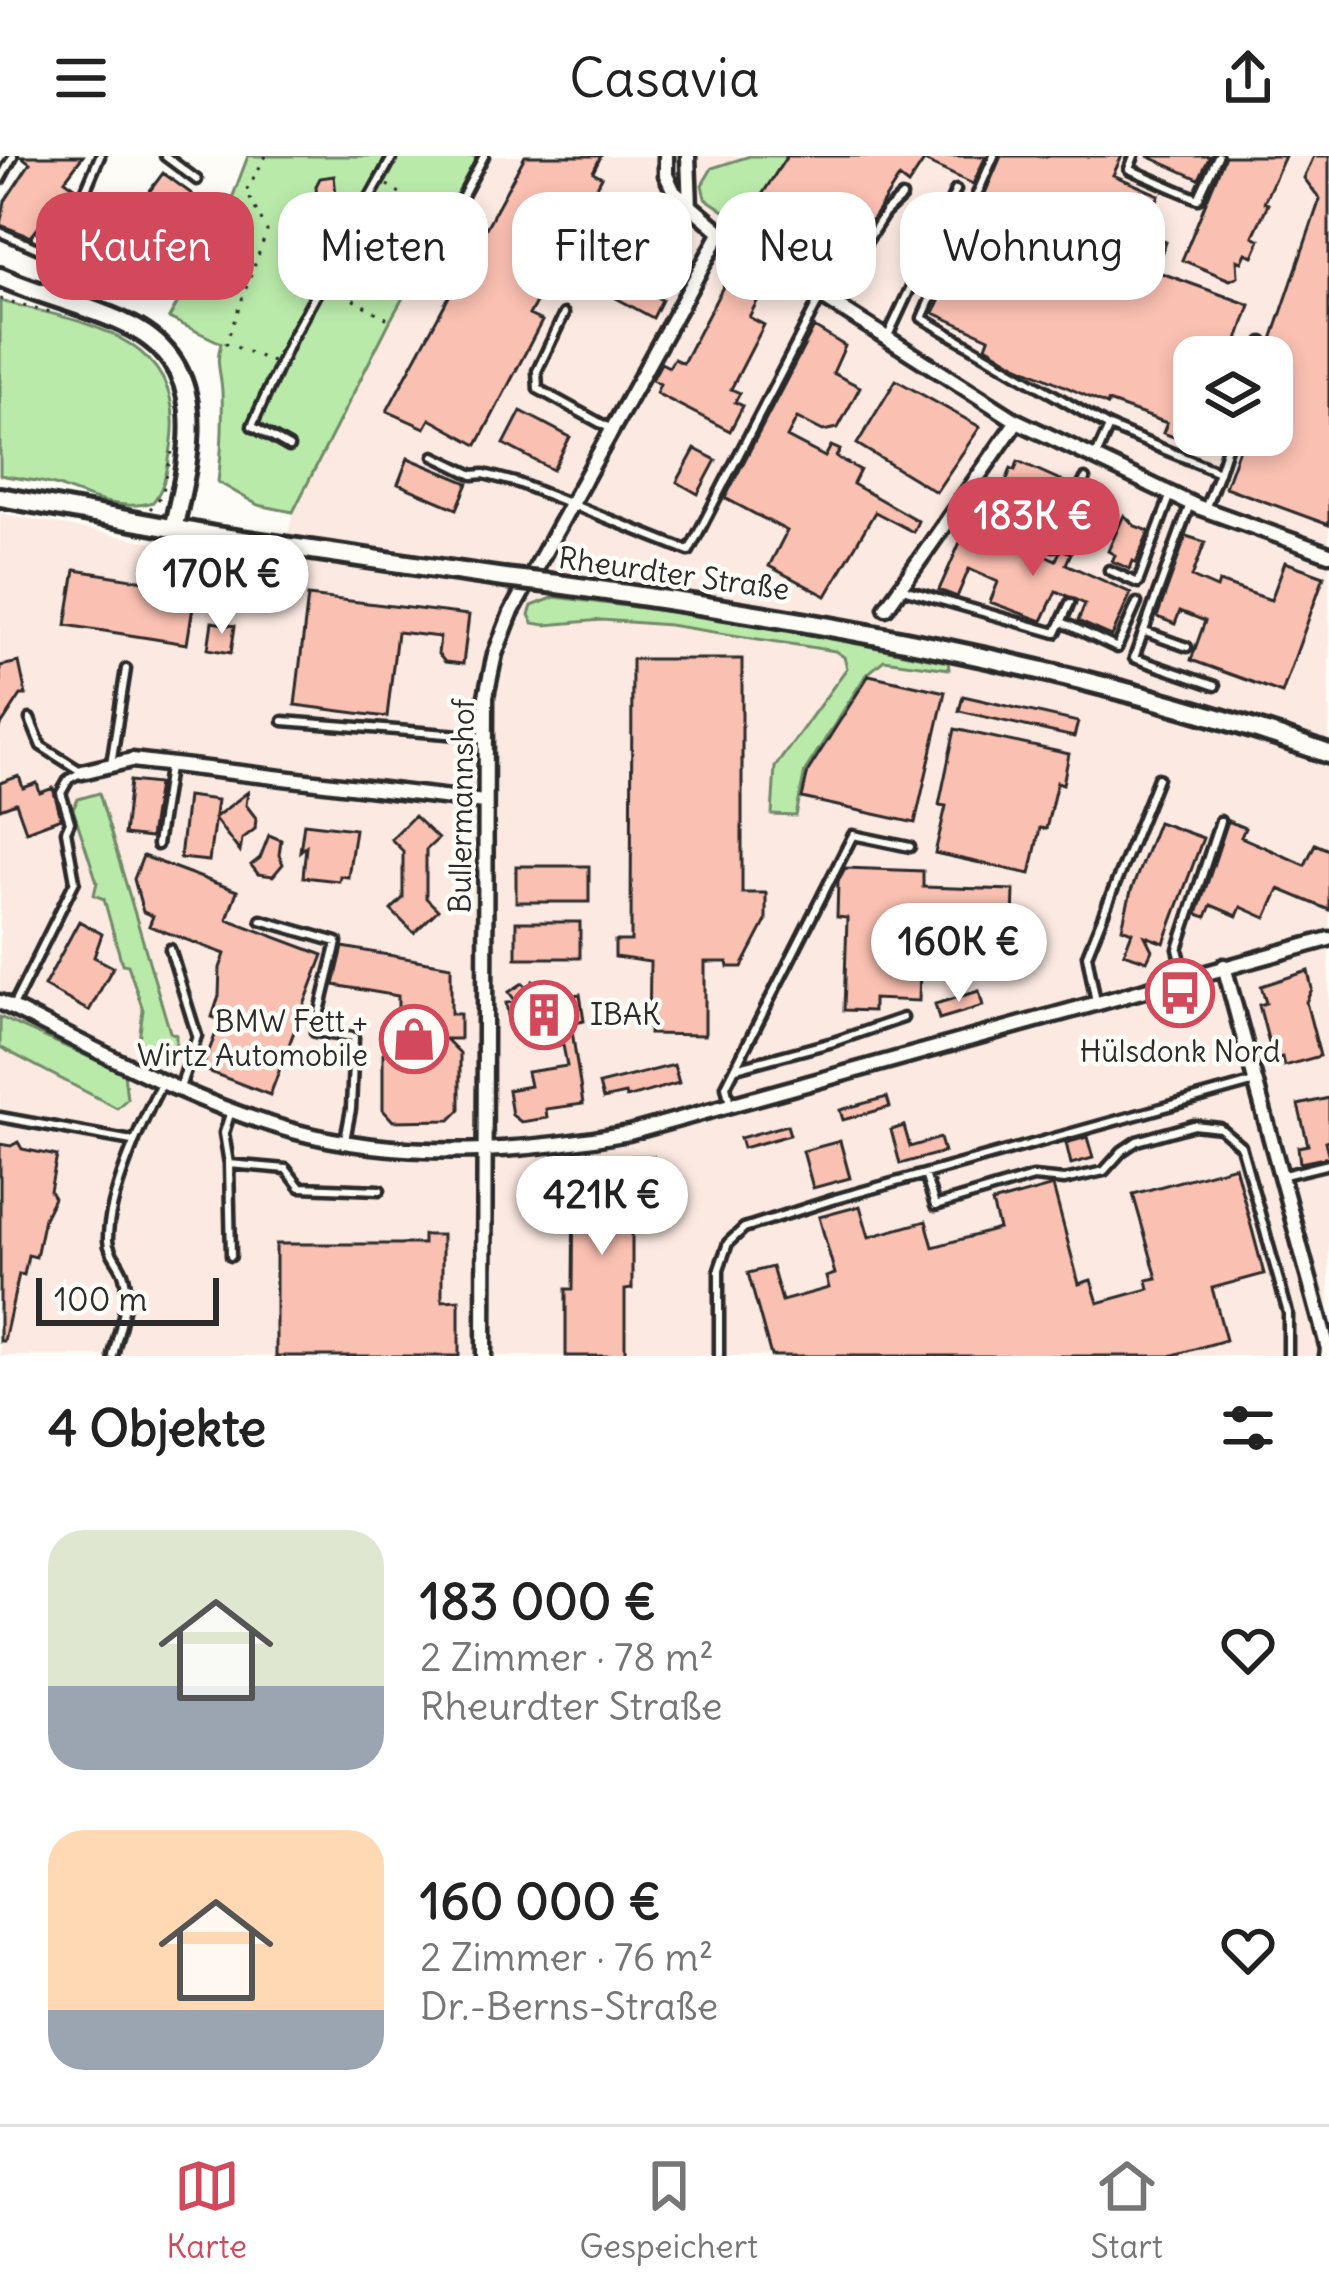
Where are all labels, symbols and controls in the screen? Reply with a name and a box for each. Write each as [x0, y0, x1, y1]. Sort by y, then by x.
text: Casavia [569, 44, 760, 112]
icon: menu [48, 45, 114, 111]
icon: share [1215, 45, 1281, 111]
chip: Kaufen [36, 192, 254, 300]
chip: Mieten [278, 192, 488, 300]
chip: Filter [512, 192, 692, 300]
chip: Neu [716, 192, 876, 300]
chip: Wohnung [900, 192, 1165, 300]
map controls [1173, 336, 1293, 456]
button: layers [1173, 336, 1293, 456]
pin: 183K € [935, 477, 1131, 579]
text: 183K € [974, 491, 1092, 540]
pin: 170K € [124, 535, 320, 637]
street label: Rheurdter Straße [556, 538, 792, 608]
text: 170K € [163, 549, 281, 598]
street label: Bullermannshof [440, 697, 482, 914]
pin: 160K € [861, 903, 1057, 1005]
text: 160K € [898, 917, 1020, 966]
bus stop icon: Hülsdonk Nord [1145, 958, 1215, 1028]
building icon: IBAK [509, 980, 579, 1050]
place label: IBAK [590, 995, 661, 1033]
place label: BMW Fett + Wirtz Automobile [137, 1002, 368, 1074]
shop icon: BMW Fett + Wirtz Automobile [379, 1004, 449, 1074]
place label: Hülsdonk Nord [1080, 1032, 1280, 1070]
pin: 421K € [504, 1156, 700, 1258]
text: 421K € [543, 1170, 661, 1219]
scale bar [36, 1272, 219, 1325]
text: 100 m [54, 1278, 147, 1320]
icon: filters [1215, 1395, 1281, 1461]
text: 4 Objekte [48, 1396, 266, 1460]
text: 183 000 € [420, 1569, 656, 1633]
icon: home [144, 1578, 288, 1722]
icon: heart [1215, 1617, 1281, 1683]
text: 2 Zimmer · 78 m² [420, 1633, 714, 1682]
text: Rheurdter Straße [420, 1682, 723, 1731]
text: 160 000 € [420, 1869, 661, 1933]
icon: home [144, 1878, 288, 2022]
icon: heart [1215, 1917, 1281, 1983]
text: 2 Zimmer · 76 m² [420, 1933, 713, 1982]
text: Dr.-Berns-Straße [420, 1982, 718, 2031]
tab: Karte [166, 2153, 247, 2267]
tab: Gespeichert [579, 2153, 758, 2267]
tab: Start [1091, 2153, 1163, 2267]

